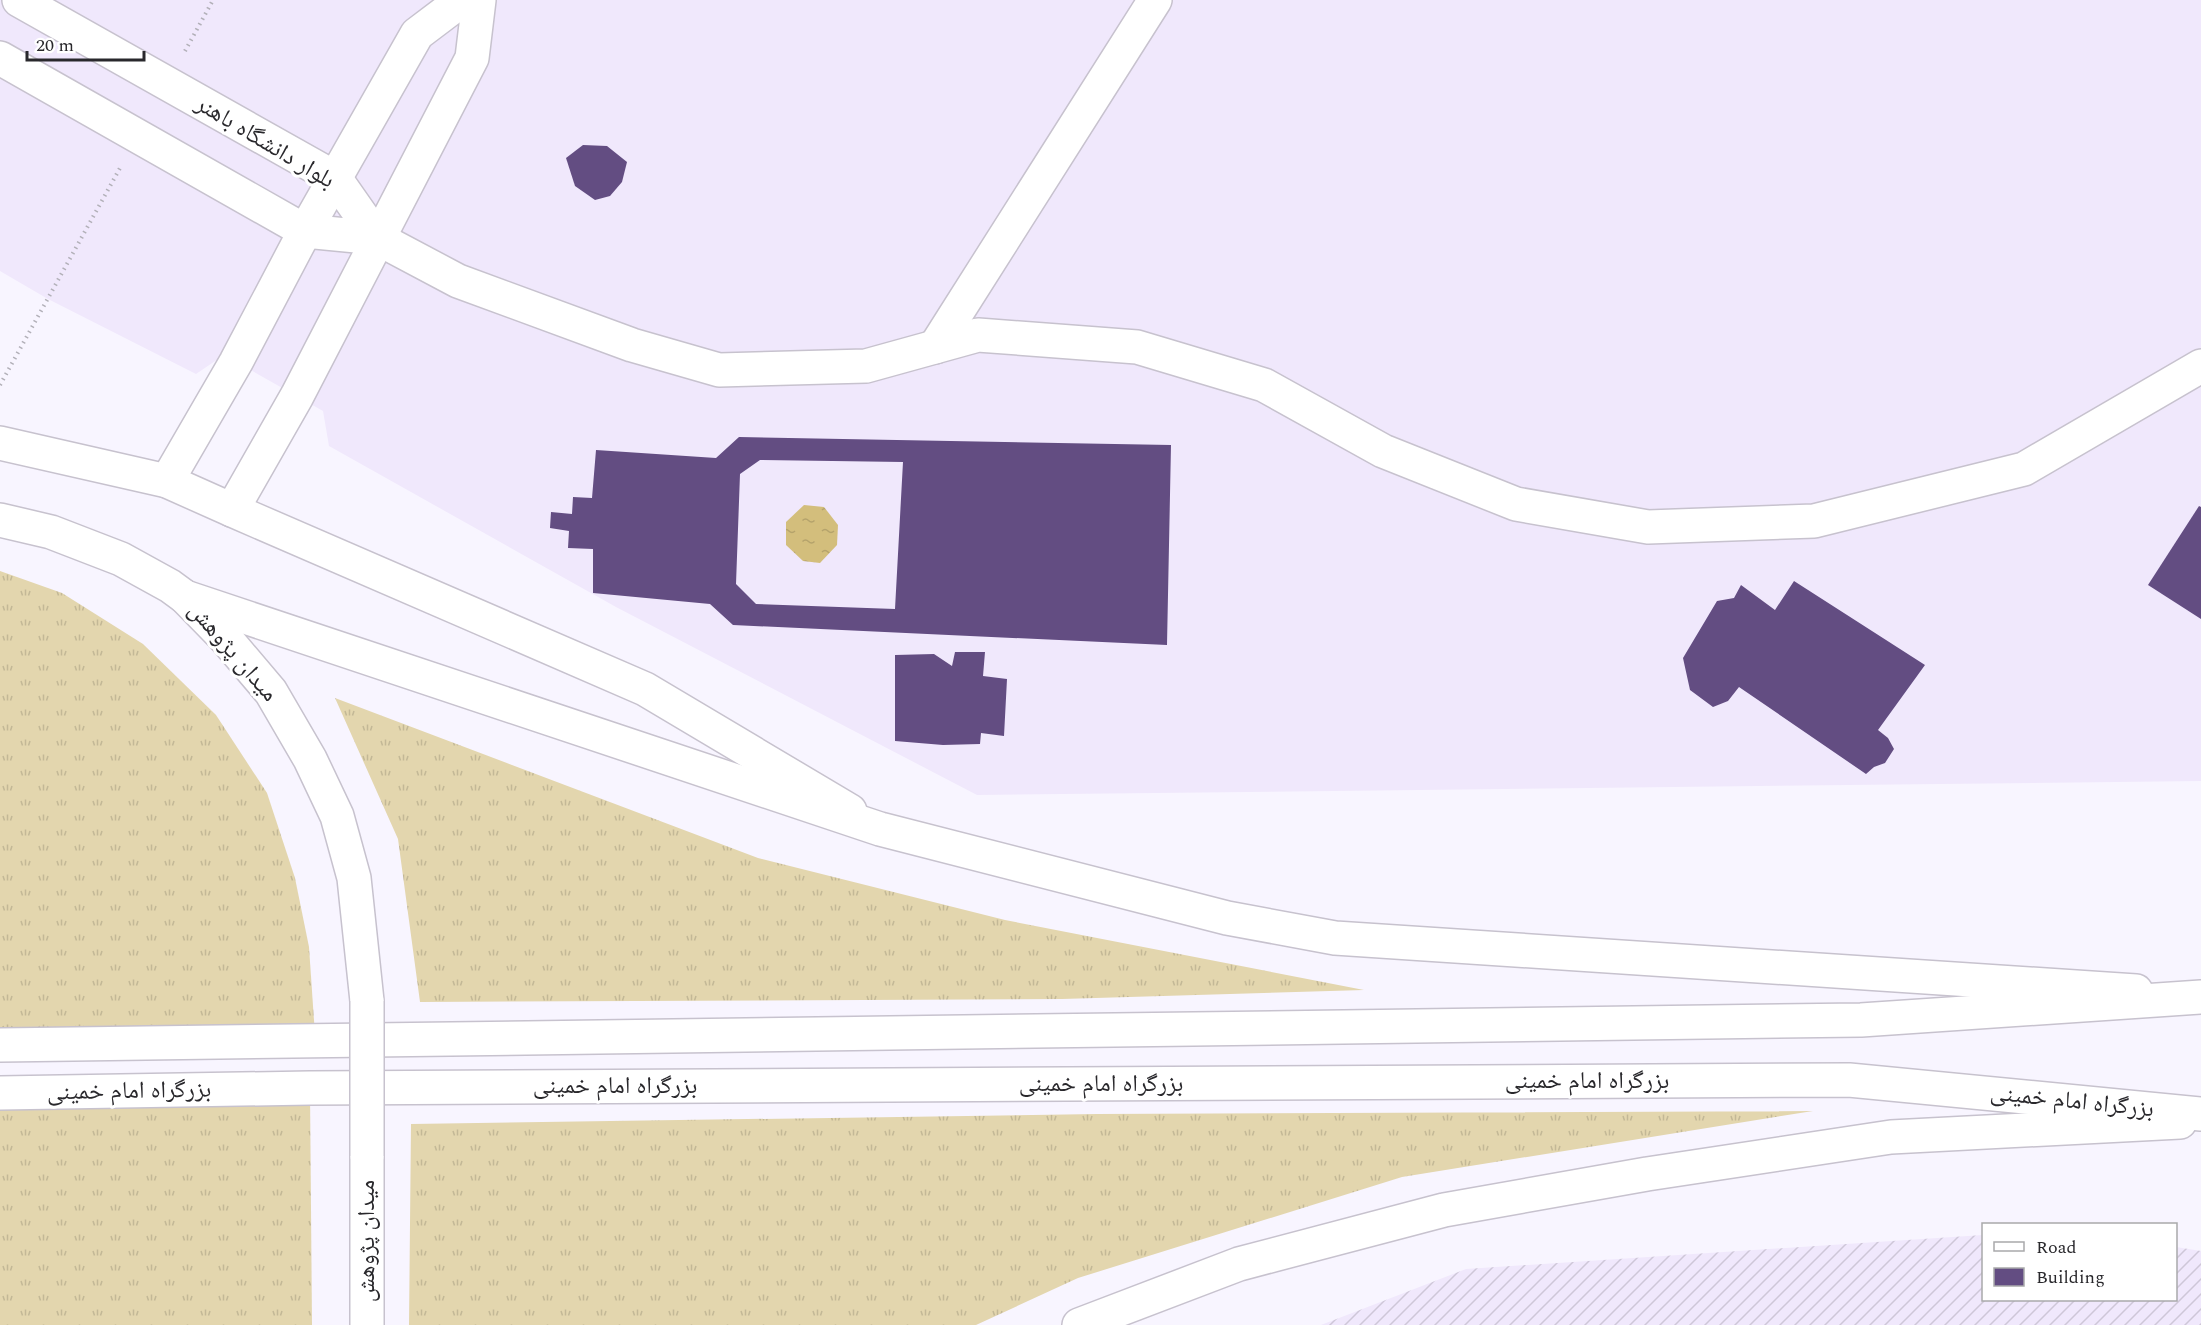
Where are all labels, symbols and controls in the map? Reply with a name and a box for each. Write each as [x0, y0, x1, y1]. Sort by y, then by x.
scale bar [27, 24, 144, 62]
text: 20 m [36, 32, 74, 59]
street label: بلوار دانشگاه باهنر [187, 86, 342, 198]
street label: میدان پژوهش [179, 594, 287, 710]
street label: بزرگراه امام خمینی [1505, 1063, 1669, 1099]
street label: بزرگراه امام خمینی [1019, 1066, 1183, 1102]
street label: بزرگراه امام خمینی [533, 1068, 697, 1104]
street label: بزرگراه امام خمینی [46, 1072, 212, 1110]
street label: بزرگراه امام خمینی [1988, 1075, 2156, 1127]
street label: میدان پژوهش [349, 1180, 385, 1302]
legend [1982, 1223, 2177, 1301]
text: Road [2036, 1234, 2077, 1261]
text: Building [2036, 1264, 2105, 1291]

